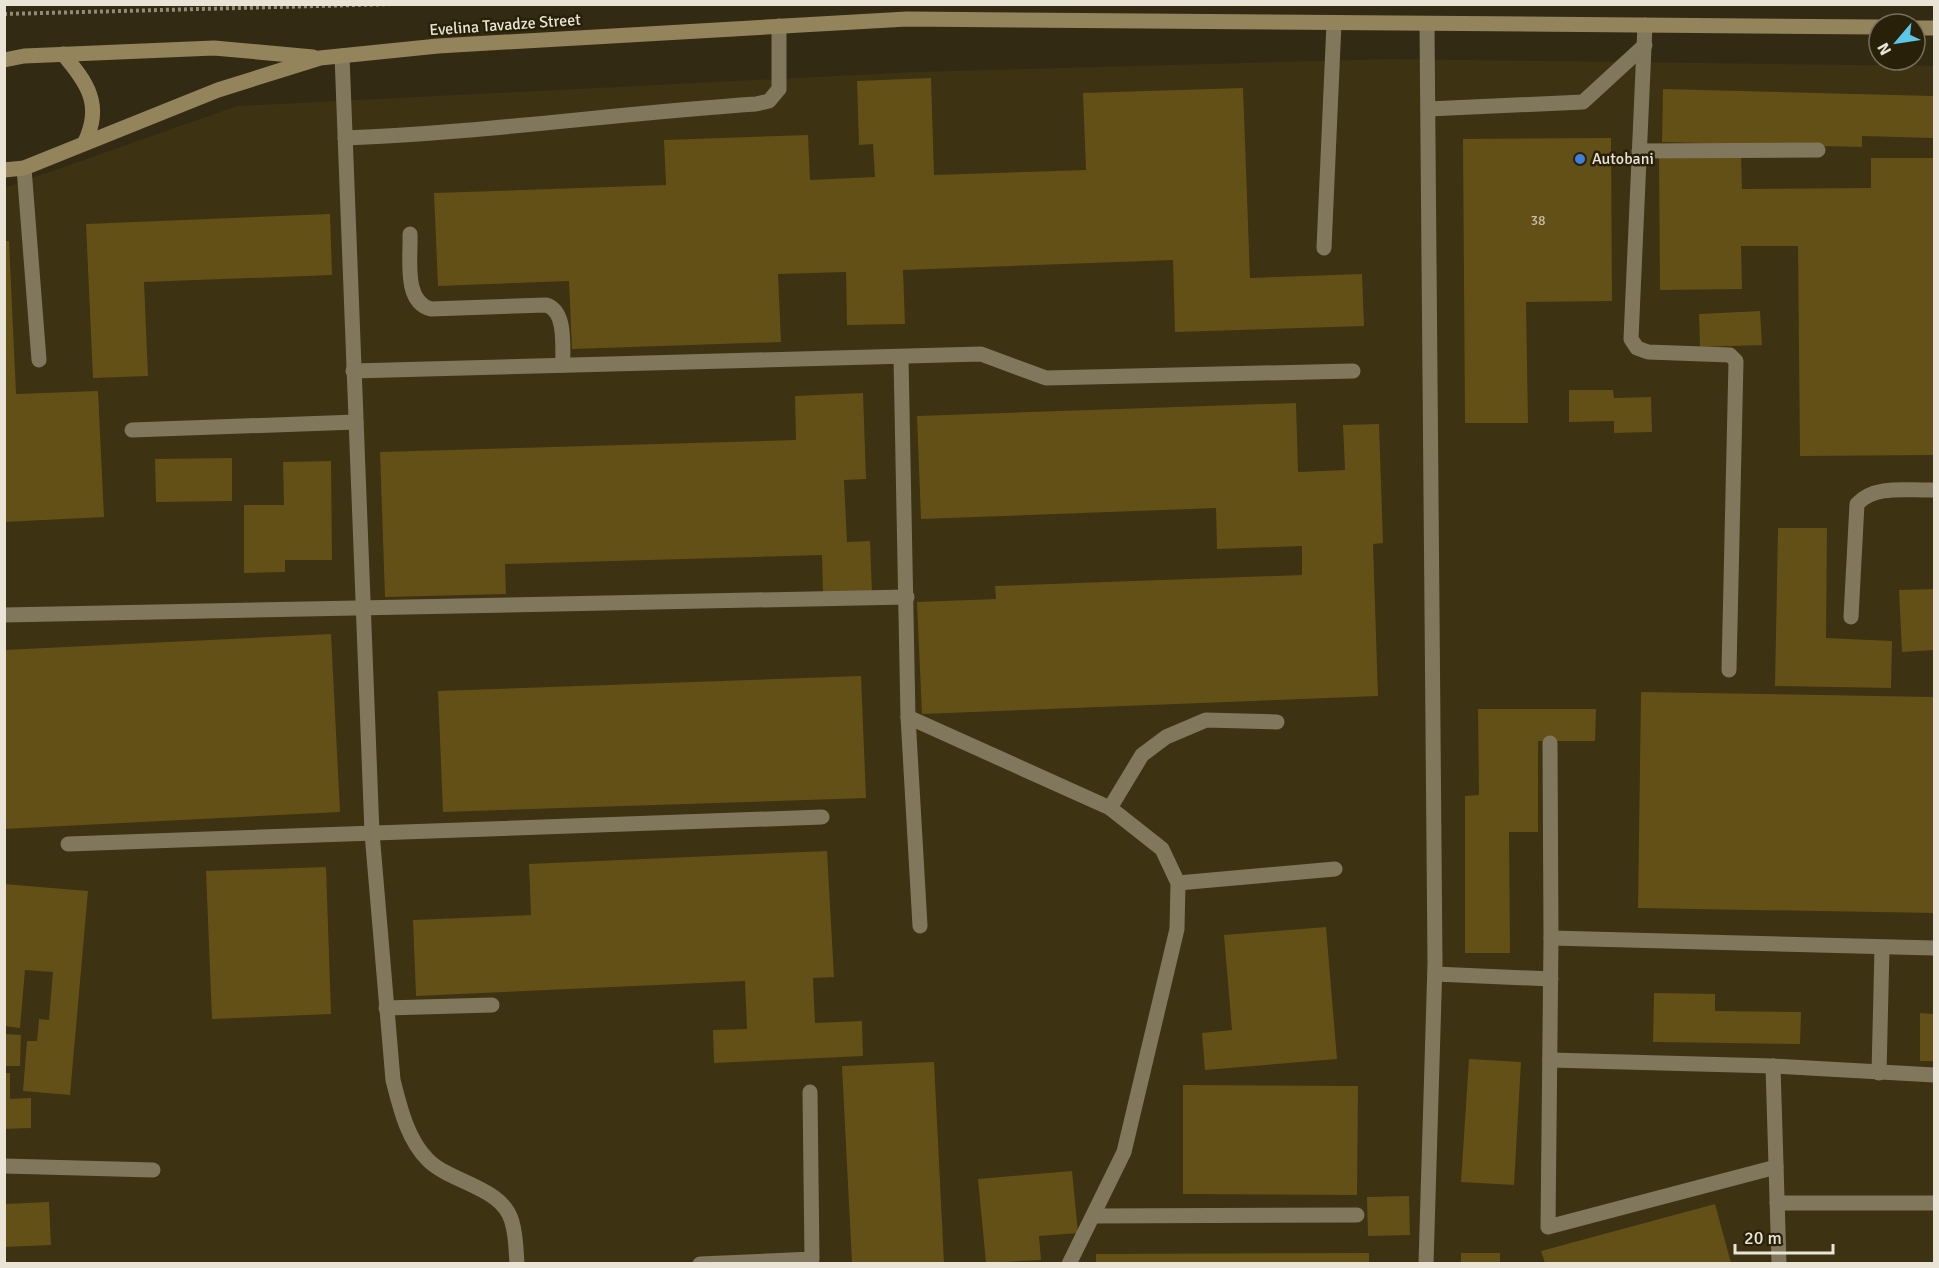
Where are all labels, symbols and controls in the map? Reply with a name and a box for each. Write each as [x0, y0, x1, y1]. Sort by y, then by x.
street label: Evelina Tavadze Street [429, 10, 582, 40]
north arrow [1867, 12, 1927, 72]
text: N [1873, 39, 1896, 59]
place label: Autobani [1592, 149, 1654, 169]
marker: Autobani [1573, 152, 1587, 166]
house number: 38 [1530, 212, 1546, 229]
scale bar [1735, 1217, 1832, 1255]
text: 20 m [1744, 1227, 1782, 1249]

